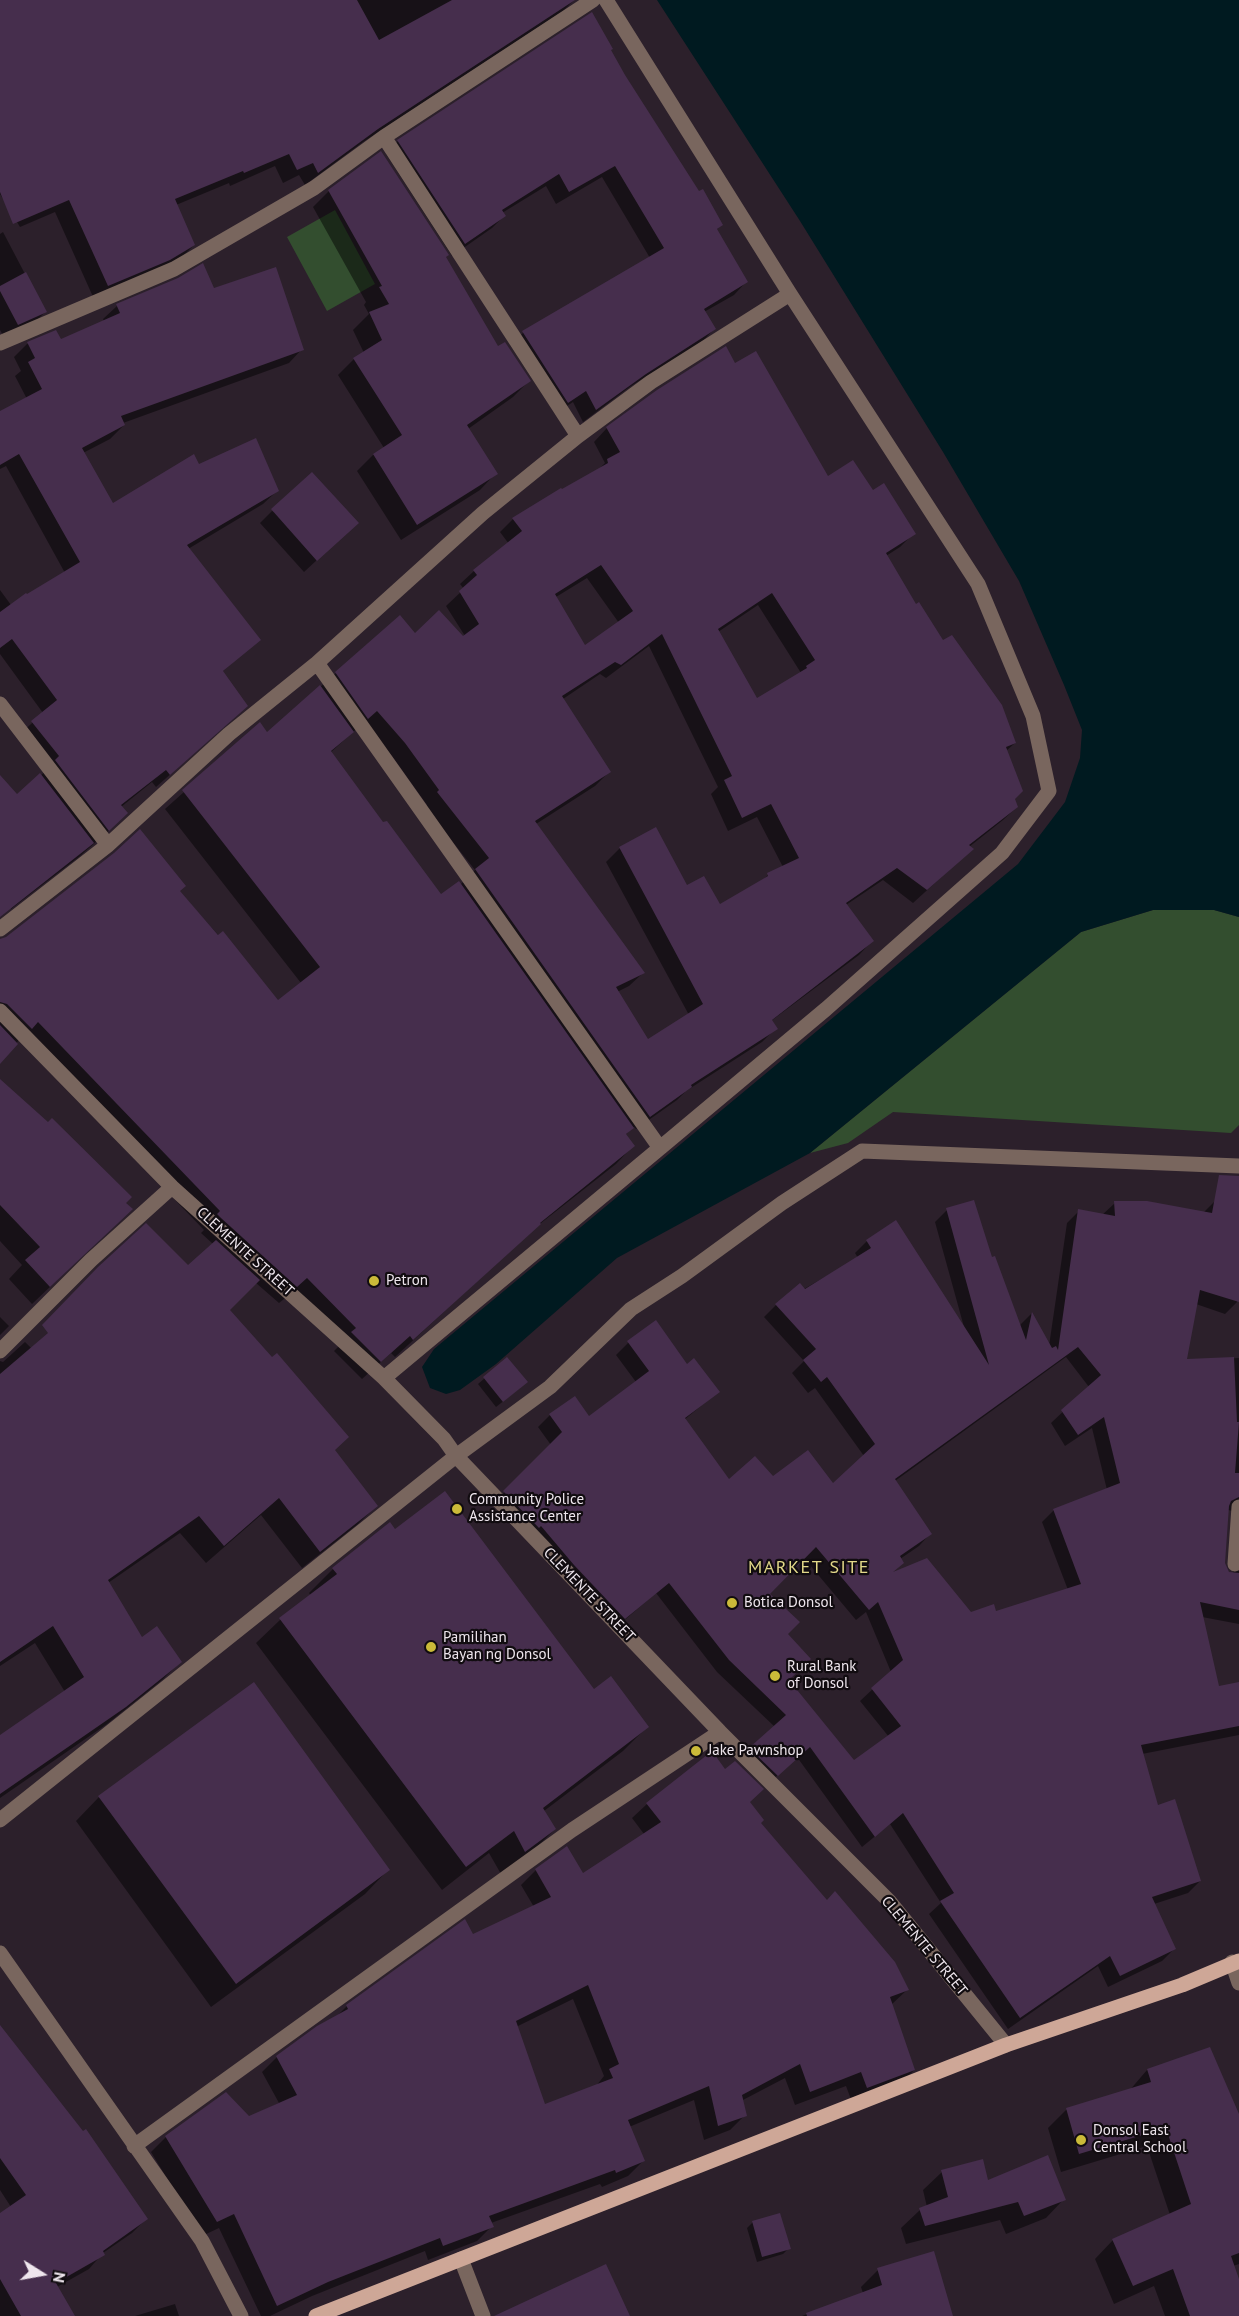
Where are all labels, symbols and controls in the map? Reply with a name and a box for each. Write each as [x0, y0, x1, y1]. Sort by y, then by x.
street label: CLEMENTE STREET [193, 1204, 297, 1300]
place label: Petron [386, 1272, 428, 1290]
marker: Petron [367, 1274, 381, 1288]
place label: Community Police Assistance Center [469, 1491, 584, 1526]
marker: Community Police Assistance Center [450, 1502, 464, 1516]
street label: CLEMENTE STREET [539, 1544, 639, 1646]
district label: MARKET SITE [748, 1557, 870, 1579]
place label: Botica Donsol [744, 1594, 833, 1612]
marker: Botica Donsol [725, 1596, 739, 1610]
place label: Pamilihan Bayan ng Donsol [443, 1629, 551, 1664]
marker: Pamilihan Bayan ng Donsol [424, 1640, 438, 1654]
place label: Rural Bank of Donsol [787, 1658, 856, 1693]
marker: Rural Bank of Donsol [768, 1669, 782, 1683]
place label: Jake Pawnshop [708, 1742, 804, 1760]
marker: Jake Pawnshop [689, 1744, 703, 1758]
street label: CLEMENTE STREET [877, 1893, 971, 1999]
place label: Donsol East Central School [1093, 2122, 1186, 2157]
marker: Donsol East Central School [1074, 2133, 1088, 2147]
north arrow [12, 2244, 72, 2304]
text: N [49, 2270, 70, 2284]

